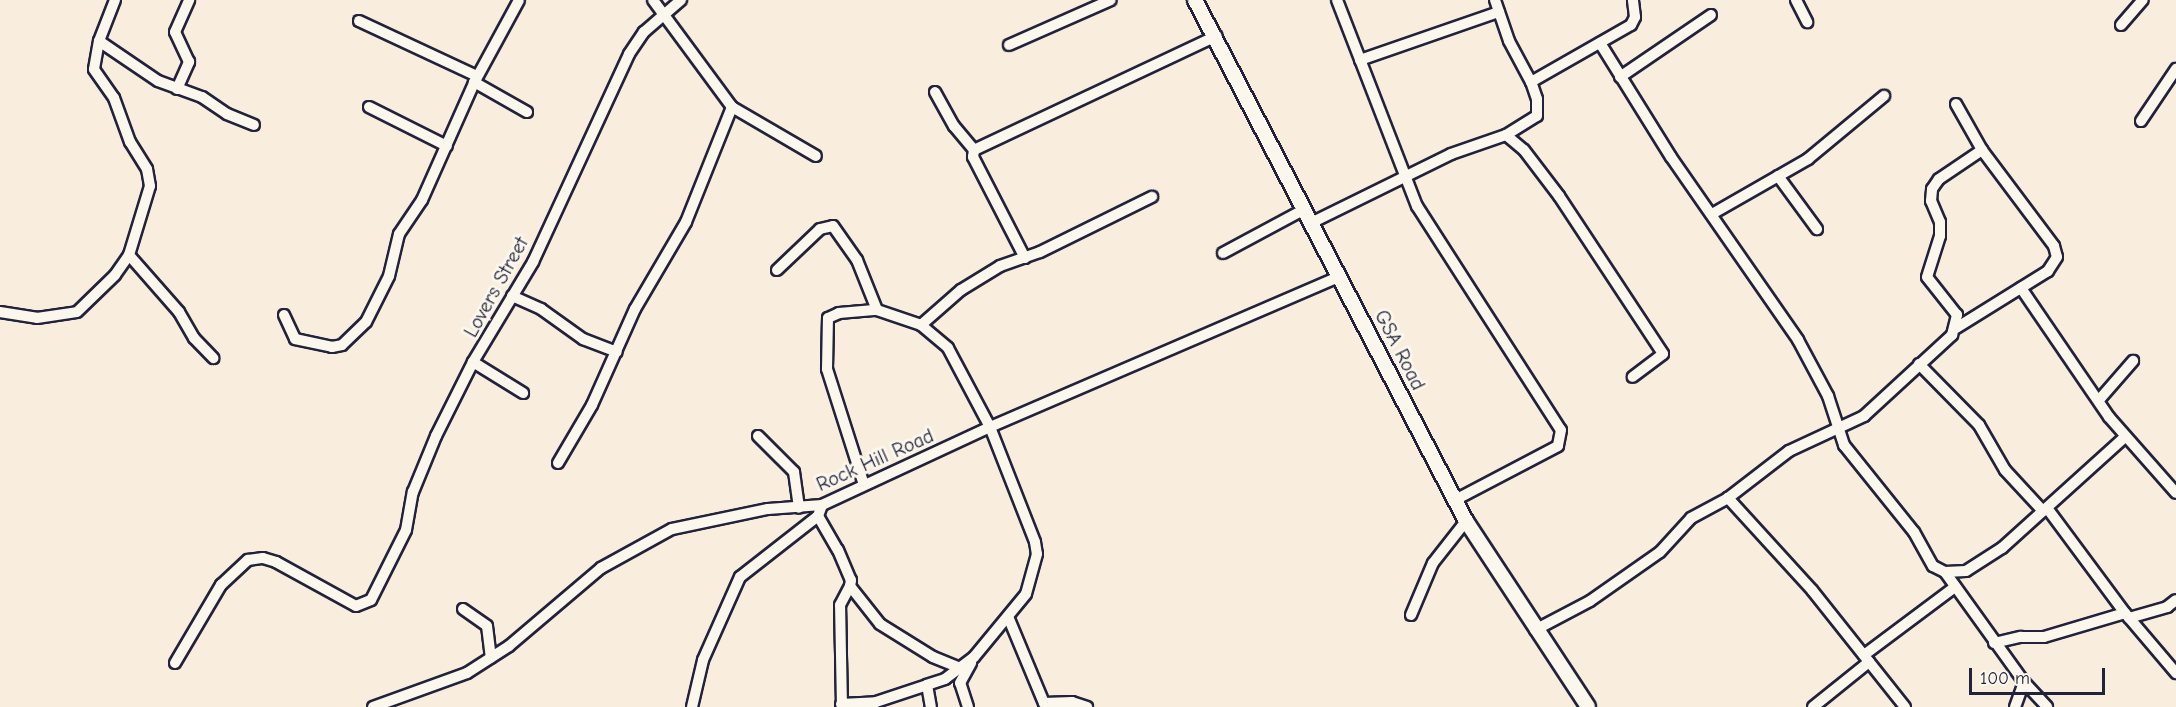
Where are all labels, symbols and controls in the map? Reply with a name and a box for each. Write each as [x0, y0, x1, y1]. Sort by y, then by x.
street label: Lovers Street [459, 233, 533, 341]
street label: GSA Road [1370, 306, 1430, 394]
street label: Rock Hill Road [813, 423, 937, 497]
scale bar [1972, 656, 2108, 694]
text: 100 m [1980, 668, 2030, 689]

